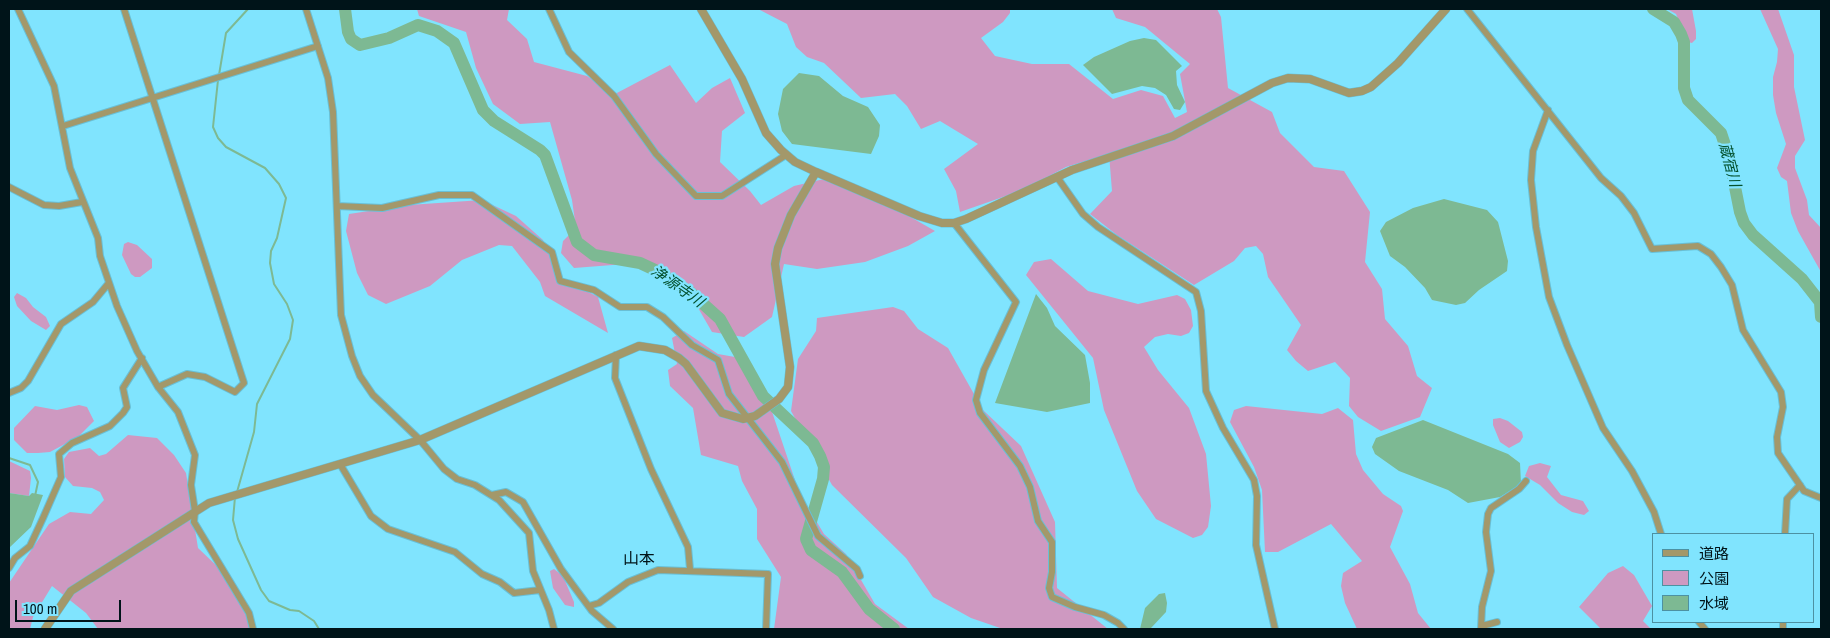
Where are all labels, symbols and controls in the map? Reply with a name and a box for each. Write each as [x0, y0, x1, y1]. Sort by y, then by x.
water label: 蔵宿川 [1714, 141, 1744, 189]
water label: 浄源寺川 [647, 262, 707, 312]
legend [1652, 533, 1815, 623]
text: 道路 [1699, 543, 1729, 564]
district label: 山本 [623, 550, 655, 570]
text: 公園 [1699, 568, 1729, 589]
scale bar [18, 590, 124, 622]
text: 水域 [1699, 593, 1729, 614]
text: 100 m [23, 598, 57, 619]

